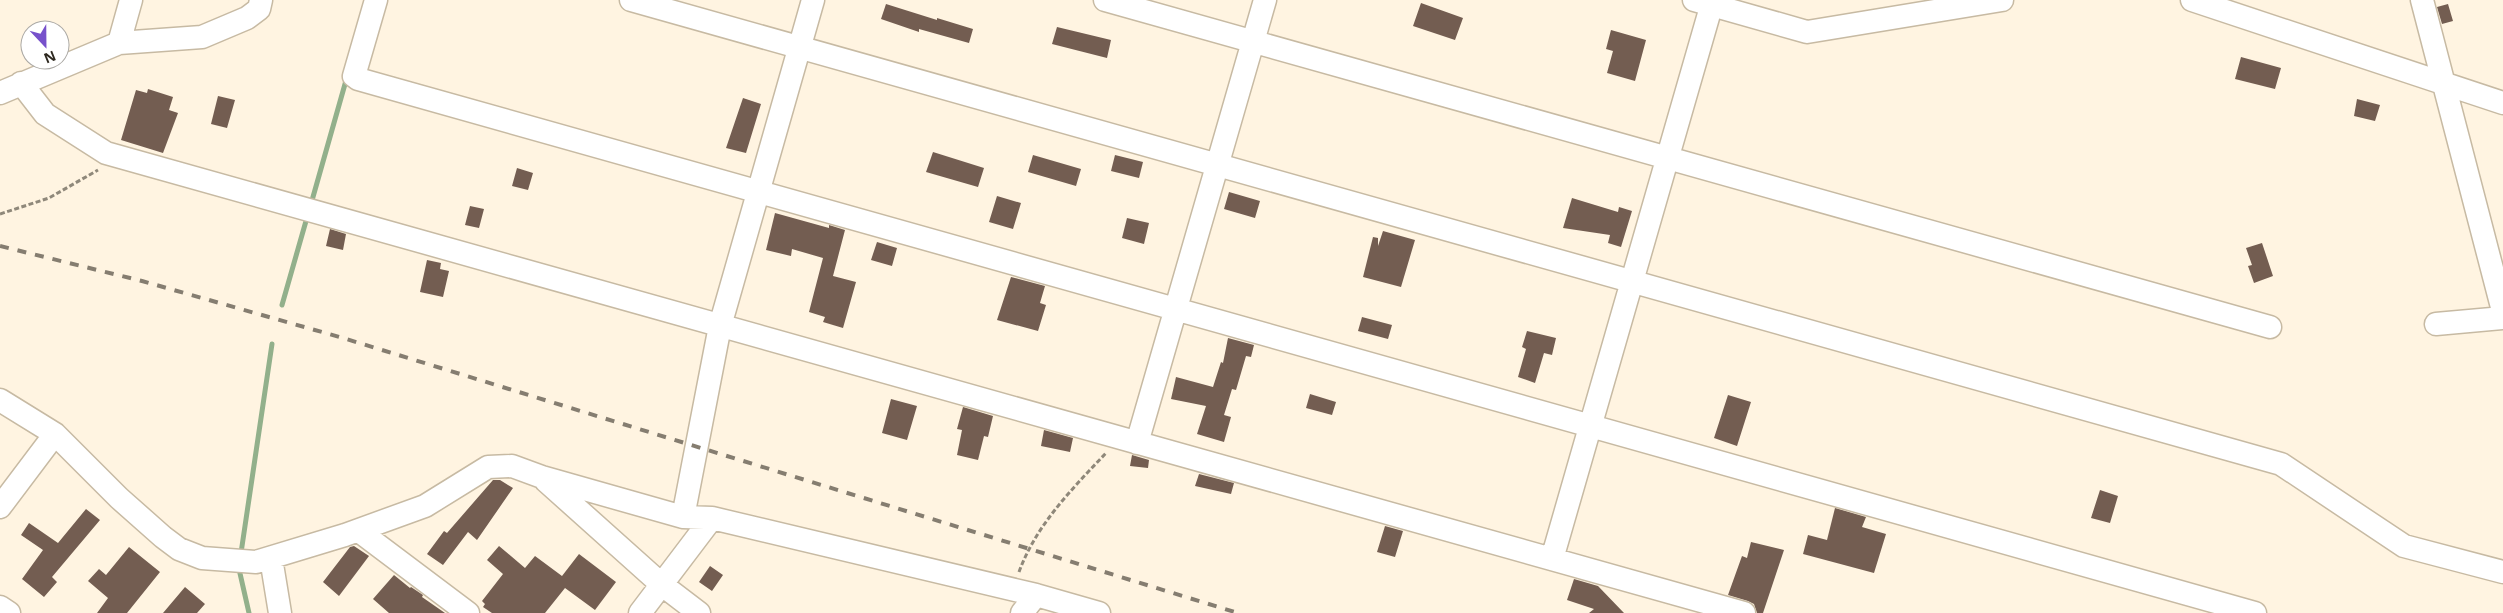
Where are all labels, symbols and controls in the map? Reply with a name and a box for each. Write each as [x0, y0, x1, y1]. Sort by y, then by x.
north arrow [20, 20, 70, 70]
text: N [41, 47, 59, 68]

